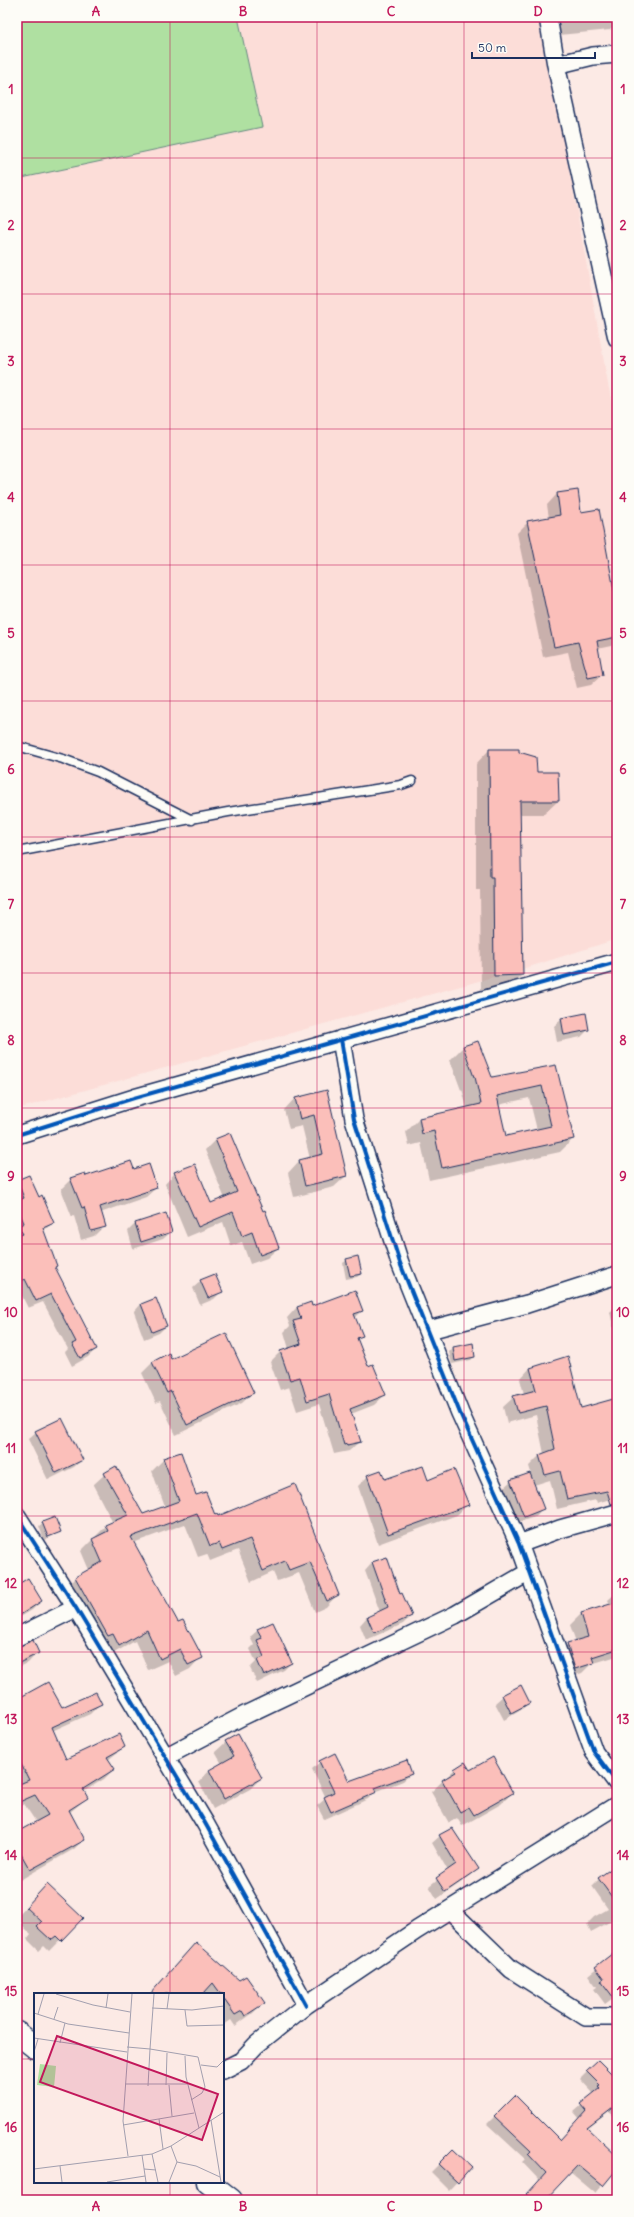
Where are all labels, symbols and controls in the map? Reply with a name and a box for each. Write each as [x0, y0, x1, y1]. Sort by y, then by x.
text: A [92, 3, 101, 20]
text: B [239, 3, 248, 20]
text: C [387, 3, 396, 20]
text: D [533, 3, 543, 20]
scale bar [472, 34, 595, 60]
text: 50 m [478, 40, 507, 55]
text: 1 [8, 81, 14, 98]
text: 1 [620, 81, 626, 98]
text: 2 [7, 217, 15, 234]
text: 2 [619, 217, 627, 234]
text: 3 [7, 353, 15, 370]
text: 3 [619, 353, 627, 370]
text: 4 [7, 489, 15, 506]
text: 4 [619, 489, 627, 506]
text: 5 [7, 625, 15, 642]
text: 5 [619, 625, 627, 642]
text: 6 [7, 761, 15, 778]
text: 6 [619, 761, 627, 778]
text: 7 [8, 896, 15, 913]
text: 7 [620, 896, 627, 913]
text: 8 [7, 1032, 15, 1049]
text: 8 [619, 1032, 627, 1049]
text: 9 [7, 1168, 15, 1185]
text: 9 [619, 1168, 627, 1185]
text: 10 [4, 1304, 18, 1321]
text: 10 [616, 1304, 630, 1321]
text: 11 [6, 1440, 16, 1457]
text: 11 [618, 1440, 628, 1457]
text: 12 [5, 1575, 17, 1592]
text: 12 [617, 1575, 629, 1592]
text: 13 [5, 1711, 17, 1728]
text: 13 [617, 1711, 629, 1728]
text: 14 [5, 1847, 18, 1864]
text: 14 [617, 1847, 630, 1864]
text: 15 [5, 1983, 18, 2000]
text: 15 [617, 1983, 630, 2000]
inset map [34, 1993, 224, 2183]
text: 16 [5, 2119, 18, 2136]
text: 16 [617, 2119, 630, 2136]
text: A [92, 2198, 101, 2215]
text: B [239, 2198, 248, 2215]
text: C [387, 2198, 396, 2215]
text: D [533, 2198, 543, 2215]

